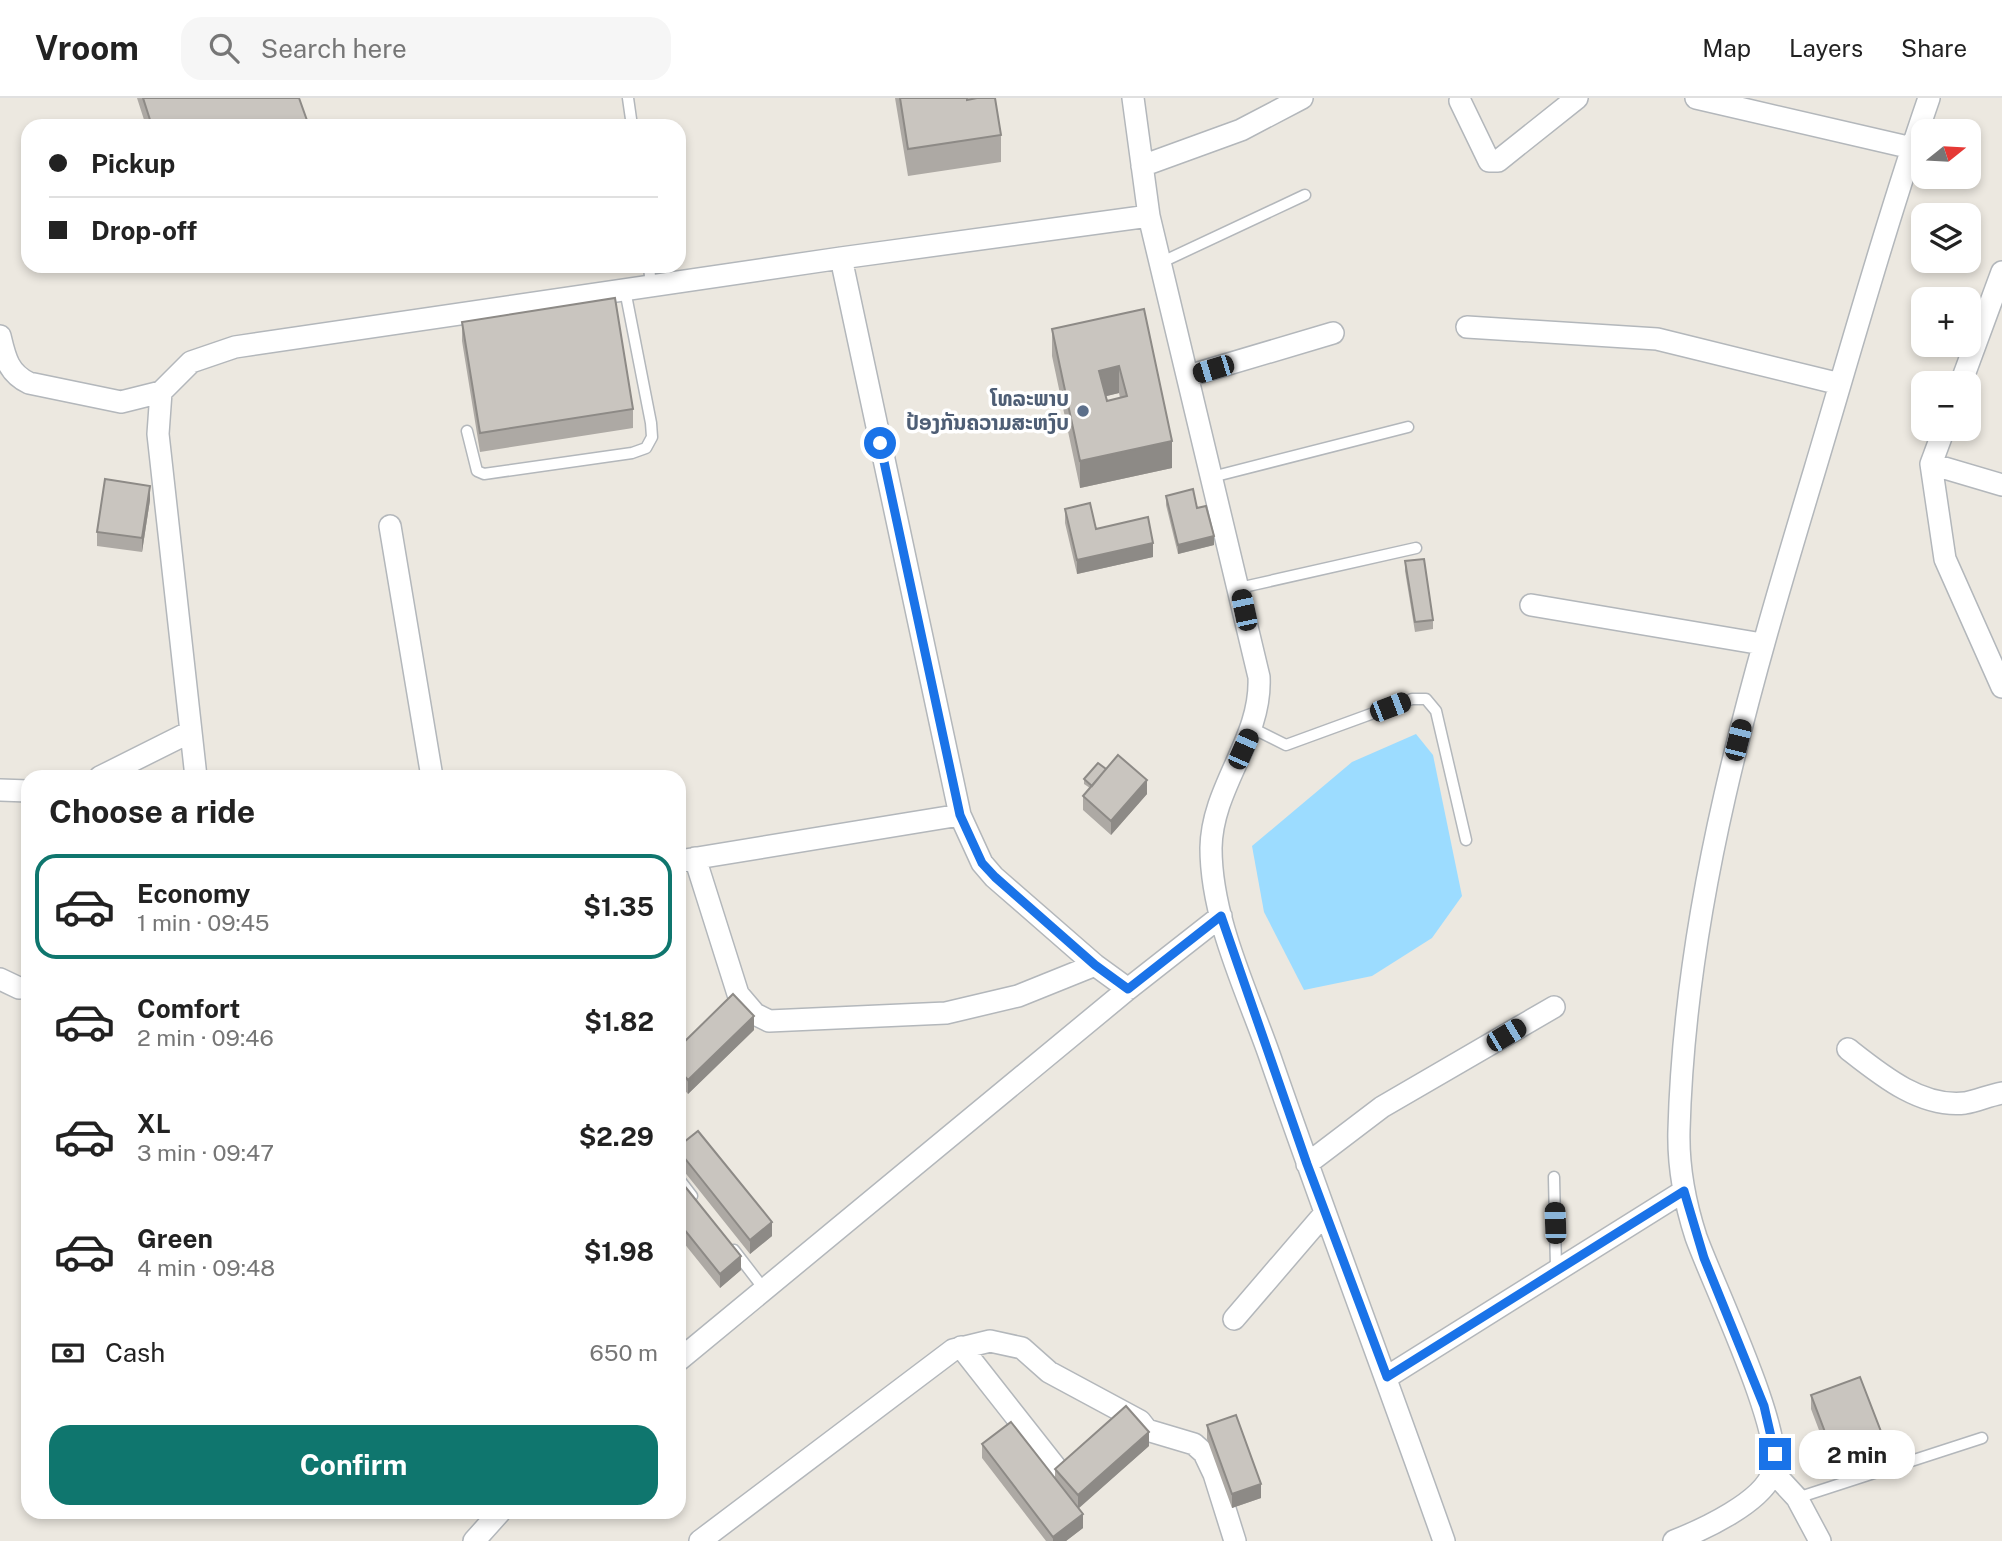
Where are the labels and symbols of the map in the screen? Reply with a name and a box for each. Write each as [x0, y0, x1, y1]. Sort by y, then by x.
north arrow [1911, 119, 1981, 189]
car [1190, 353, 1237, 385]
place label: ໂທລະພາບ ປ້ອງກັນຄວາມສະຫງົບ [906, 386, 1069, 435]
marker: ໂທລະພາບ ປ້ອງກັນຄວາມສະຫງົບ [1075, 403, 1091, 419]
route start [864, 427, 896, 459]
car [1230, 587, 1259, 633]
car [1367, 690, 1414, 724]
car [1723, 717, 1754, 763]
car [1225, 726, 1262, 772]
car [1483, 1015, 1530, 1055]
car [1544, 1202, 1567, 1244]
callout: 2 min [1800, 1430, 1915, 1478]
route end [1759, 1438, 1791, 1470]

